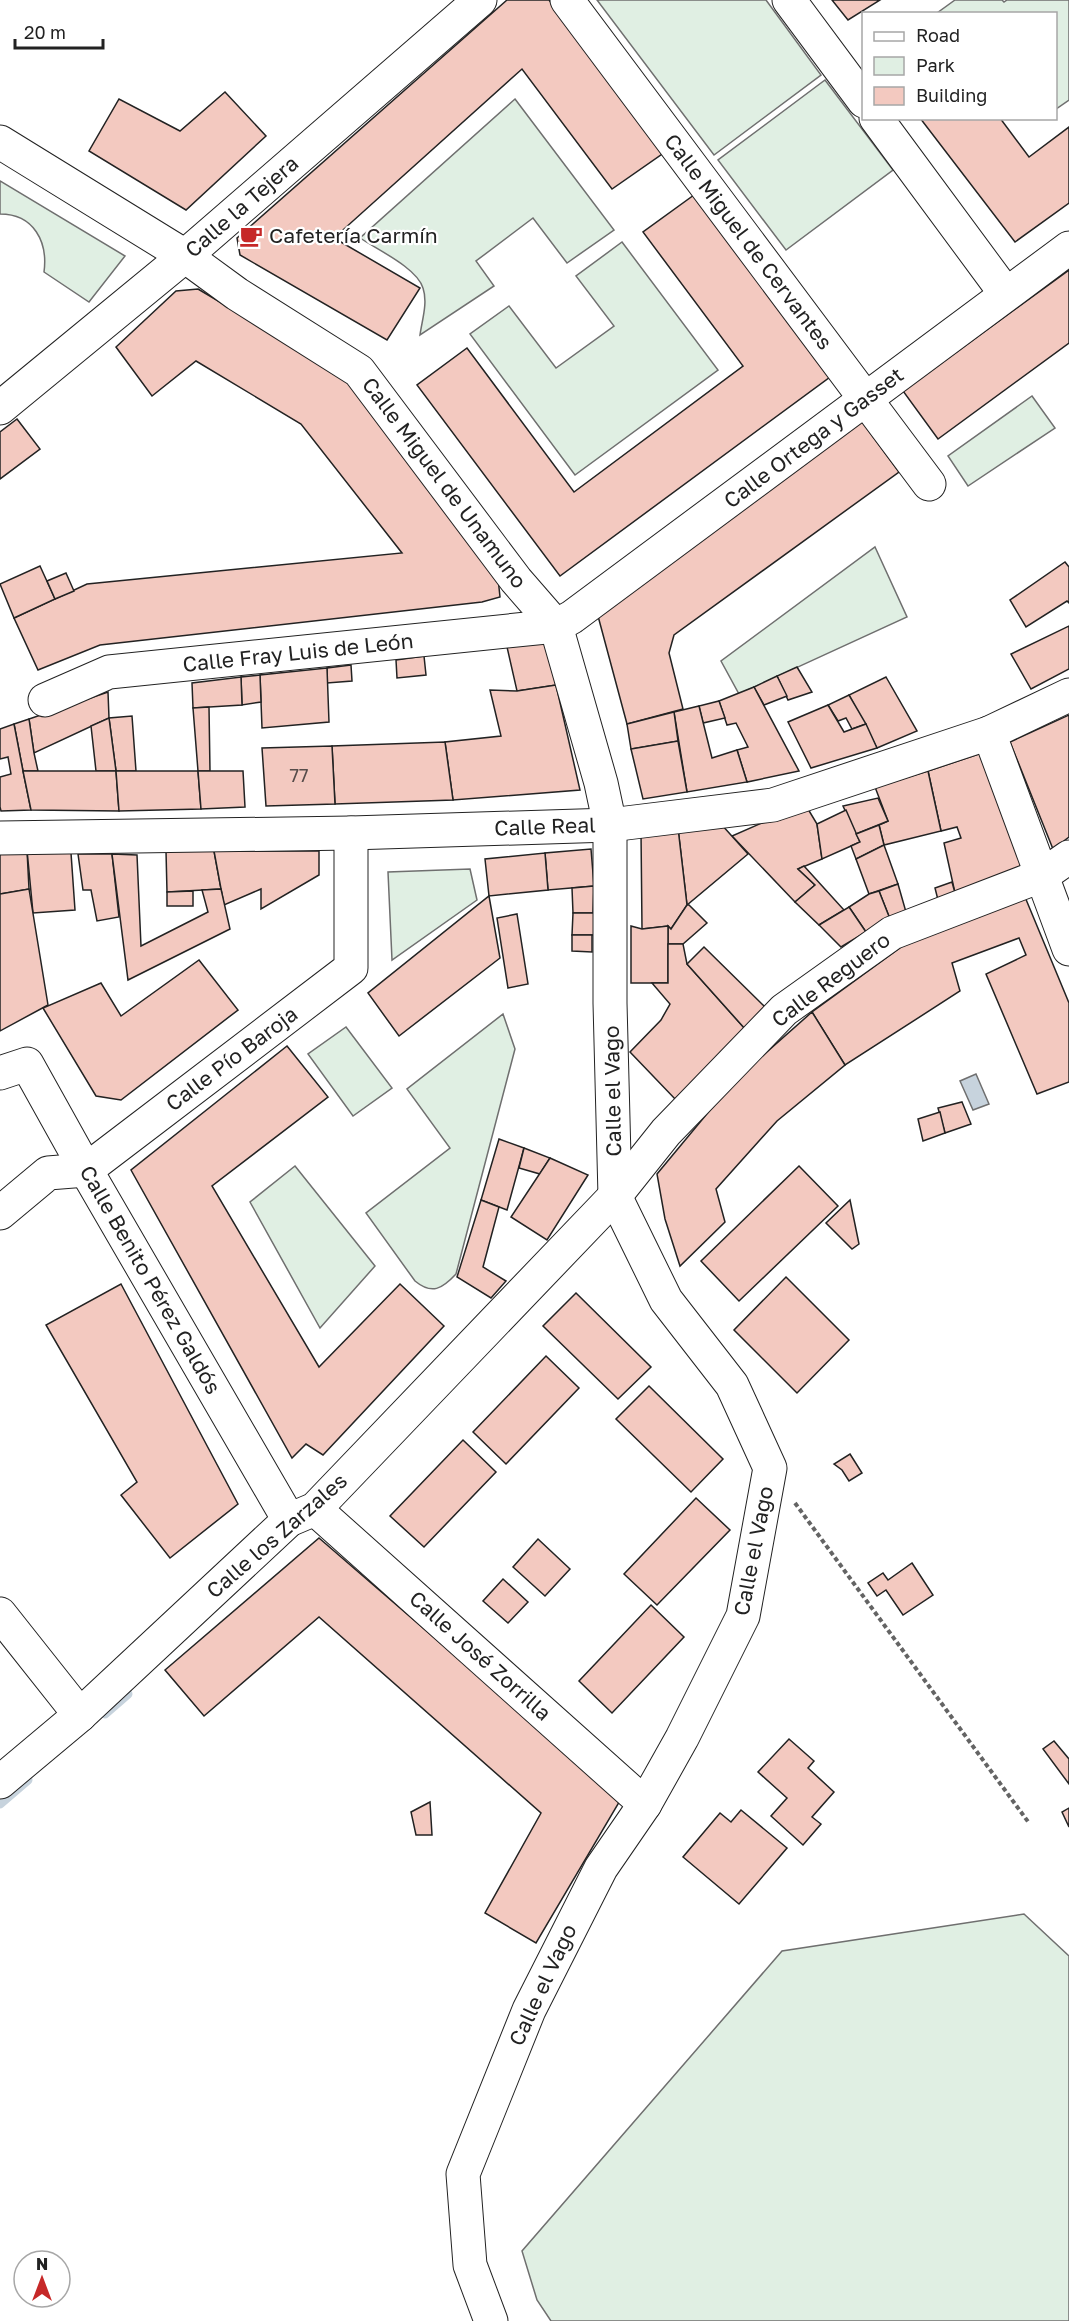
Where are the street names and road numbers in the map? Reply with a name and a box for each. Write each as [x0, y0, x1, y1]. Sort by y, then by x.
street label: Calle Miguel de Cervantes [659, 128, 838, 354]
street label: Calle la Tejera [179, 150, 303, 263]
street label: Calle Ortega y Gasset [718, 361, 908, 513]
street label: Calle Miguel de Unamuno [357, 372, 533, 593]
street label: Calle Fray Luis de León [181, 627, 415, 677]
street label: Calle Real [494, 811, 596, 841]
street label: Calle Reguero [766, 926, 895, 1032]
street label: Calle Pío Baroja [160, 1000, 302, 1116]
street label: Calle el Vago [598, 1025, 626, 1157]
street label: Calle Benito Pérez Galdós [75, 1161, 227, 1398]
street label: Calle los Zarzales [201, 1467, 352, 1603]
street label: Calle el Vago [728, 1484, 778, 1618]
street label: Calle José Zorrilla [404, 1585, 557, 1726]
street label: Calle el Vago [503, 1920, 582, 2050]

